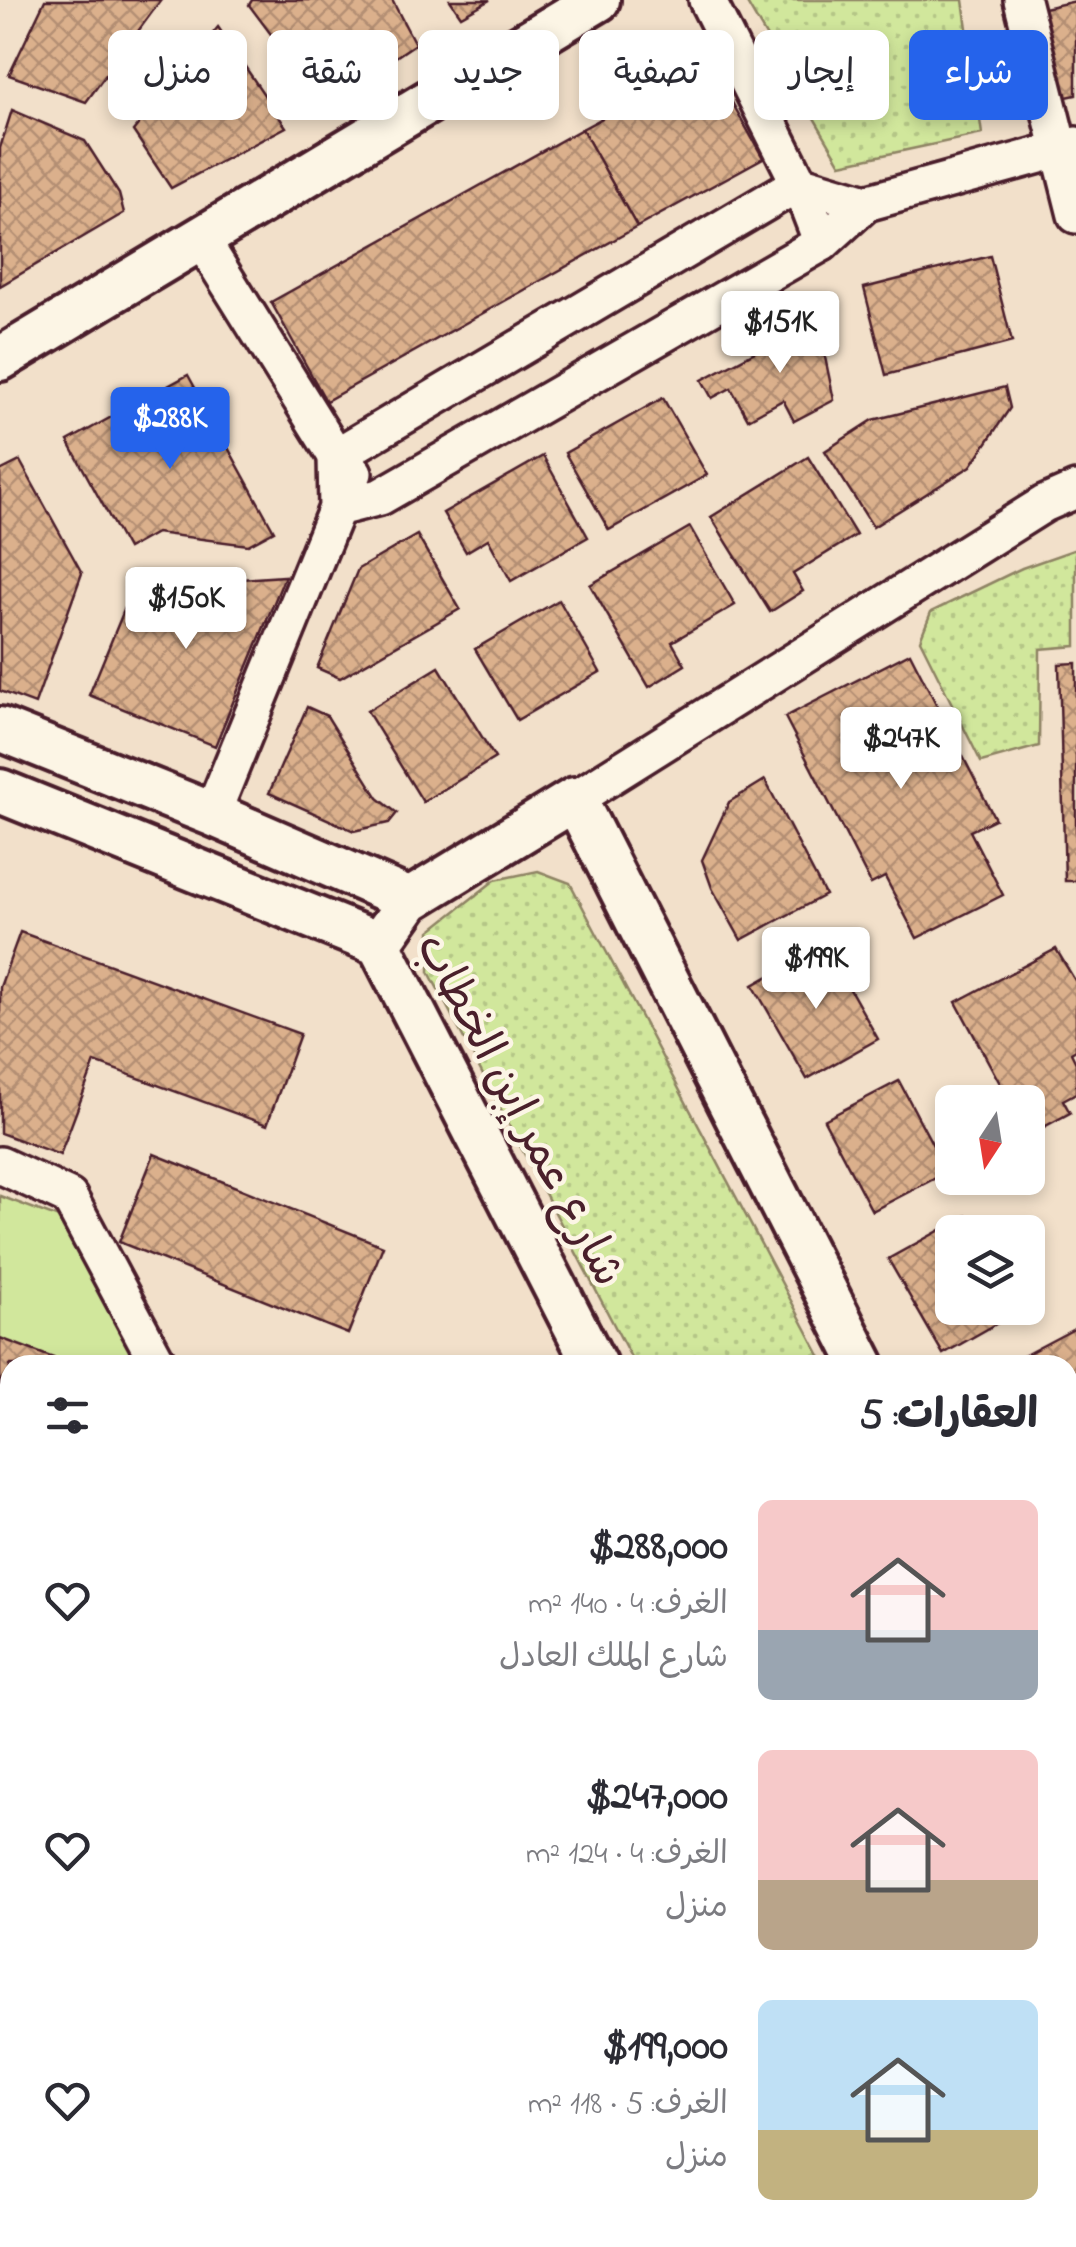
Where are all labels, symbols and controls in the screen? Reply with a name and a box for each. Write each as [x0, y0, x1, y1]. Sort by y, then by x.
chip: منزل [108, 30, 247, 120]
chip: شقة [267, 30, 398, 120]
chip: جديد [418, 30, 559, 120]
chip: تصفية [579, 30, 734, 120]
chip: إيجار [754, 30, 889, 120]
chip: شراء [909, 30, 1048, 120]
pin: $151K [710, 291, 850, 376]
text: $151K [743, 300, 817, 347]
pin: $288K [100, 387, 240, 472]
text: $288K [133, 396, 207, 443]
pin: $150K [116, 567, 256, 652]
text: $150K [147, 576, 225, 623]
pin: $247K [831, 707, 971, 792]
text: $247K [862, 716, 940, 763]
street label: شارع عمر إبن الخطاب [397, 923, 639, 1299]
pin: $199K [746, 927, 886, 1012]
text: $199K [784, 936, 848, 983]
north arrow [935, 1085, 1045, 1195]
map controls [935, 1085, 1045, 1325]
button: layers [935, 1215, 1045, 1325]
text: العقارات: 5 [859, 1386, 1038, 1447]
icon: filters [40, 1388, 95, 1443]
text: $288,000 [589, 1517, 728, 1578]
icon: home [838, 1540, 958, 1660]
icon: heart [40, 1573, 95, 1628]
text: الغرف: 4 · 140 m² [528, 1582, 728, 1629]
text: شارع الملك العادل [499, 1635, 728, 1682]
text: $247,000 [585, 1767, 728, 1828]
icon: home [838, 1790, 958, 1910]
icon: heart [40, 1823, 95, 1878]
text: الغرف: 4 · 124 m² [526, 1832, 728, 1879]
text: منزل [665, 1885, 728, 1932]
text: $199,000 [602, 2017, 728, 2078]
icon: home [838, 2040, 958, 2160]
icon: heart [40, 2073, 95, 2128]
text: الغرف: 5 · 118 m² [528, 2082, 728, 2129]
text: منزل [665, 2135, 728, 2182]

